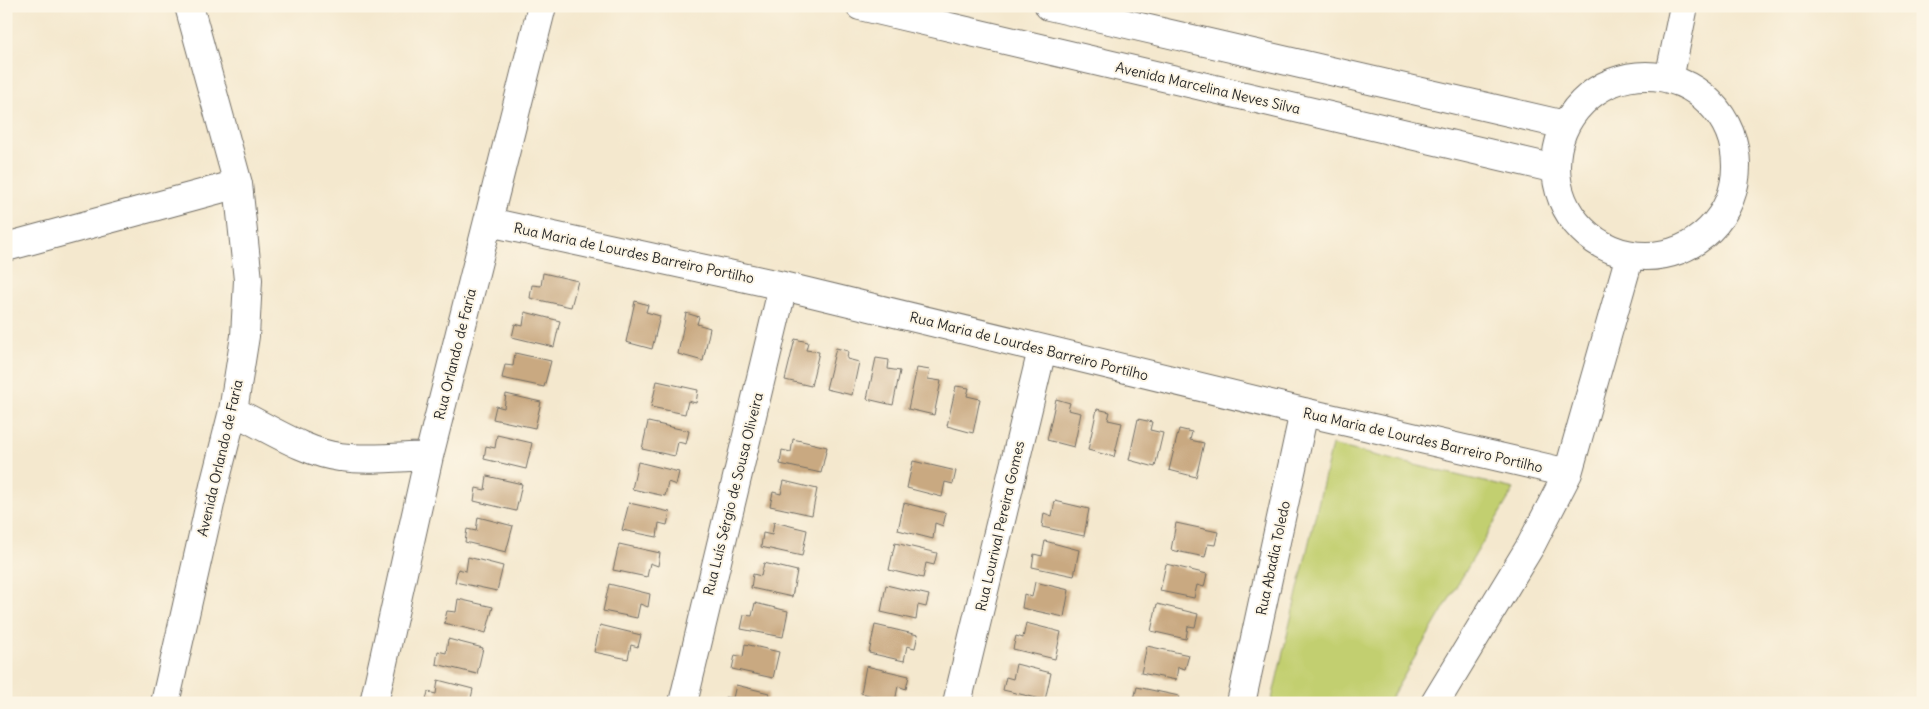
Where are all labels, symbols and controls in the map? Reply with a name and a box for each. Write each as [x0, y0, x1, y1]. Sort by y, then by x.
street label: Avenida Marcelina Neves Silva [1114, 58, 1302, 118]
street label: Rua Maria de Lourdes Barreiro Portilho [512, 219, 756, 287]
street label: Rua Orlando de Faria [430, 287, 480, 421]
street label: Rua Maria de Lourdes Barreiro Portilho [908, 308, 1150, 384]
street label: Avenida Orlando de Faria [193, 378, 247, 538]
street label: Rua Luís Sérgio de Sousa Oliveira [699, 391, 767, 597]
street label: Rua Maria de Lourdes Barreiro Portilho [1301, 404, 1545, 476]
street label: Rua Lourival Pereira Gomes [972, 439, 1028, 613]
street label: Rua Abadia Toledo [1252, 499, 1294, 617]

